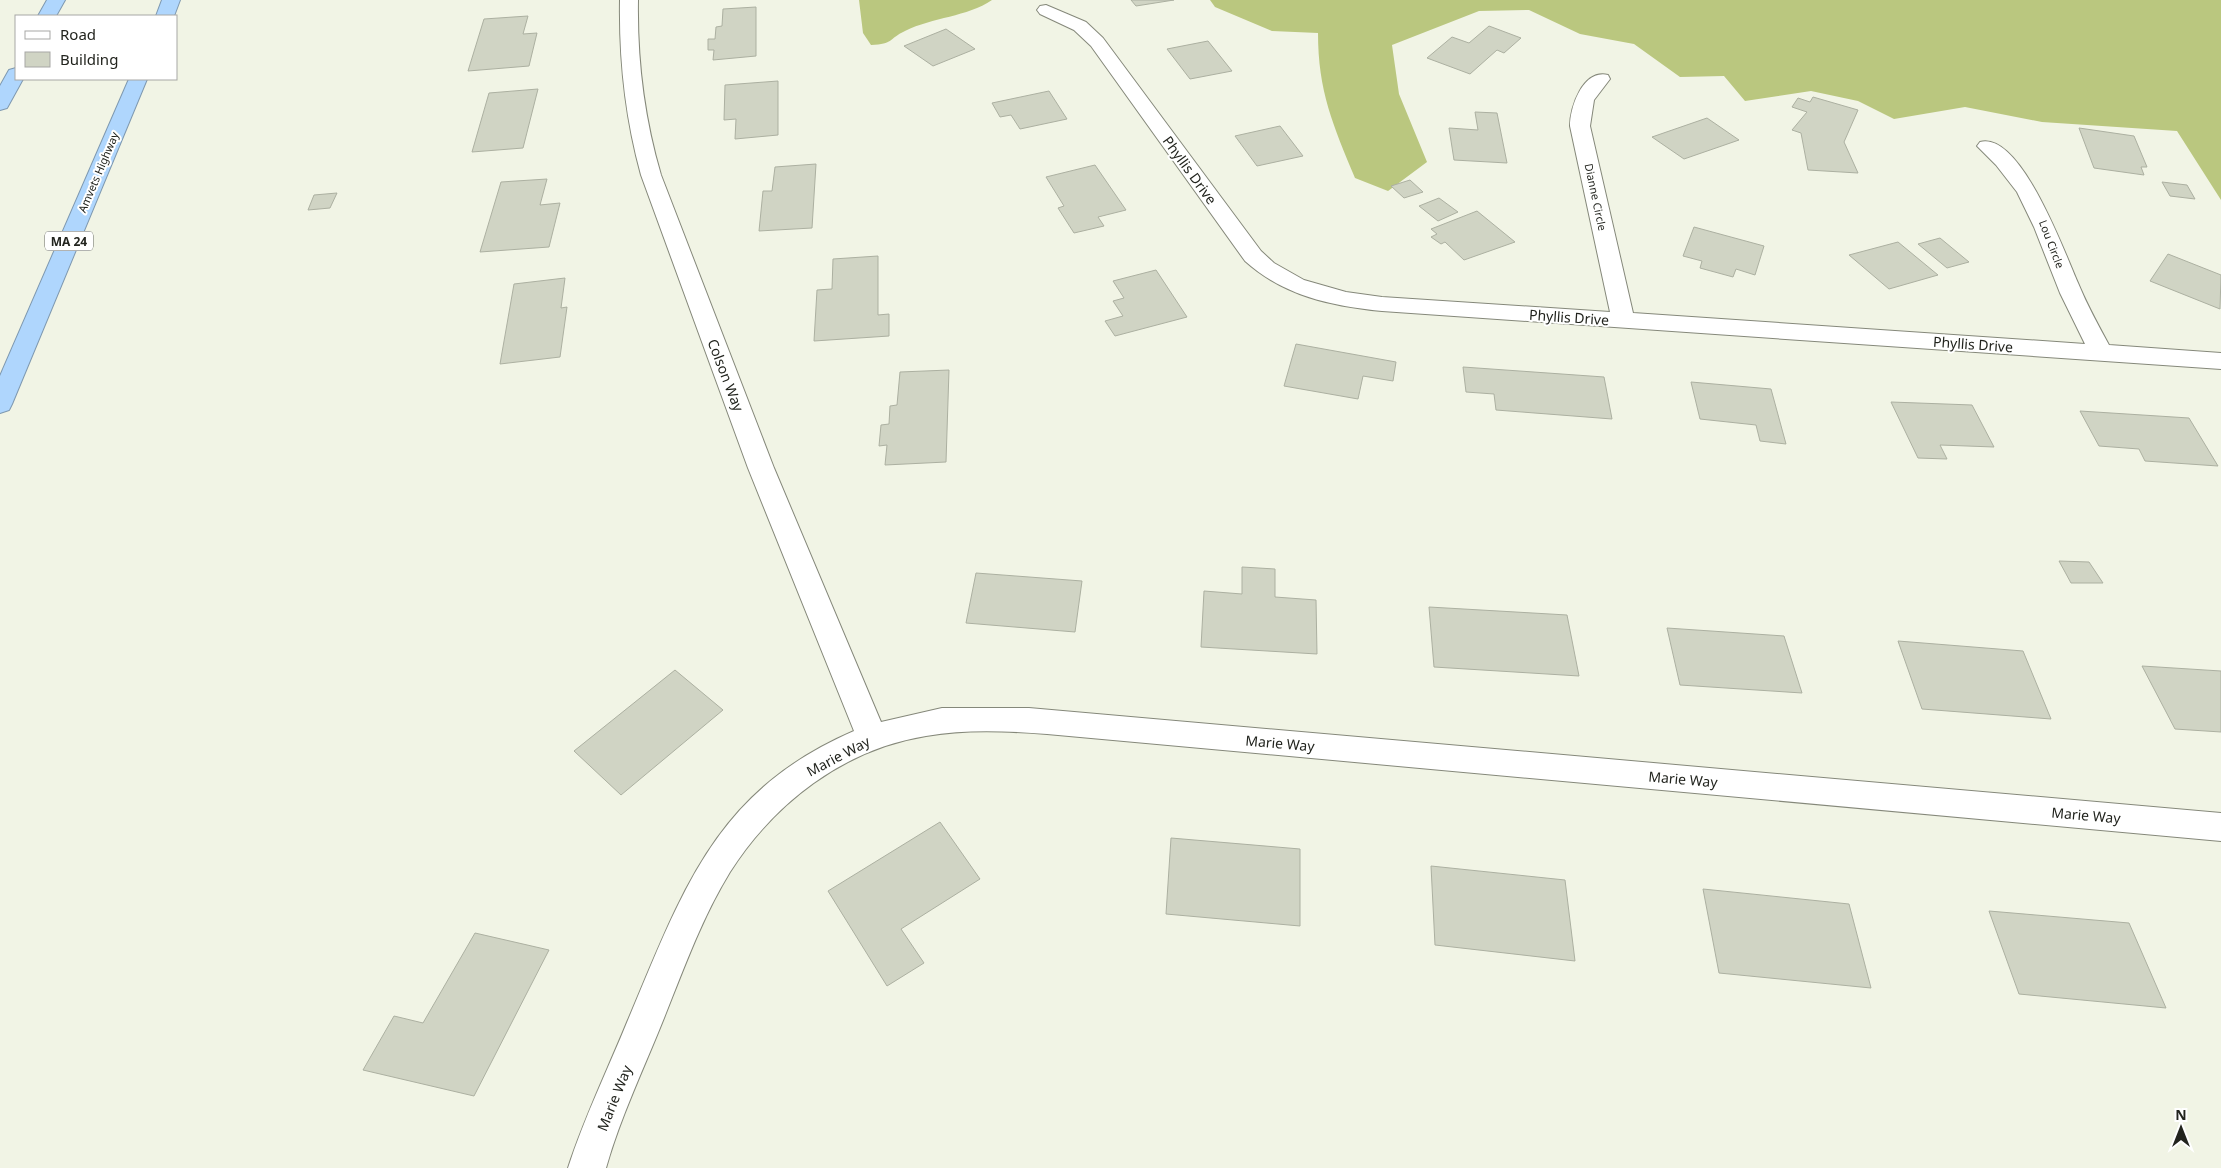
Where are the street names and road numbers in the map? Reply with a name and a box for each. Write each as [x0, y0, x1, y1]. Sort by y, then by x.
street label: Amvets Highway [74, 129, 122, 215]
street label: Phyllis Drive [1159, 132, 1221, 208]
street label: Dianne Circle [1582, 162, 1610, 232]
street label: Lou Circle [2036, 218, 2068, 270]
road number: MA 24 [45, 232, 93, 250]
street label: Phyllis Drive [1528, 305, 1610, 329]
street label: Phyllis Drive [1932, 332, 2014, 356]
street label: Colson Way [703, 336, 749, 415]
street label: Marie Way [803, 731, 874, 781]
street label: Marie Way [1245, 731, 1316, 756]
street label: Marie Way [1648, 767, 1719, 792]
street label: Marie Way [2051, 803, 2122, 828]
street label: Marie Way [592, 1062, 636, 1134]

